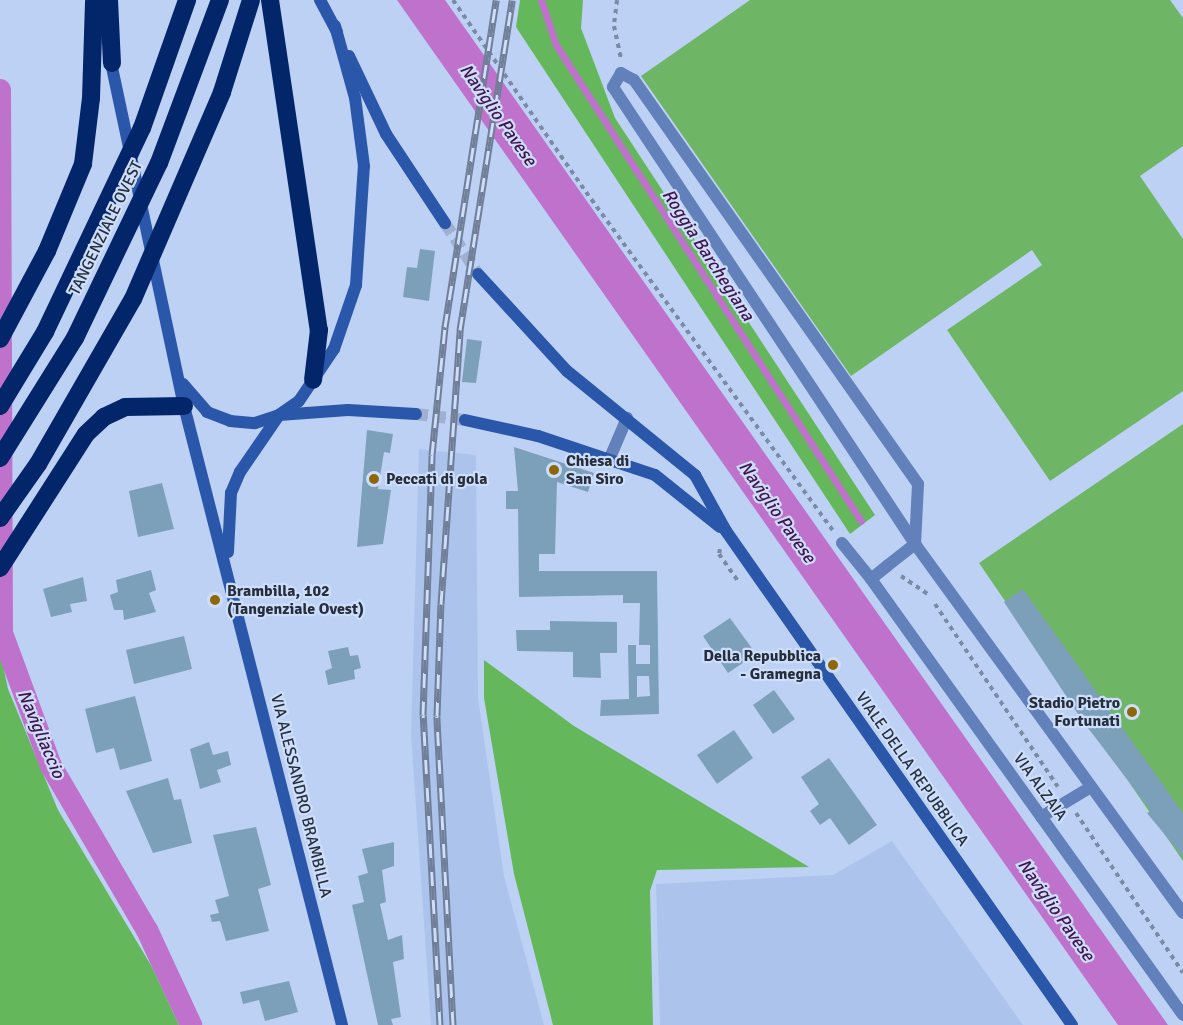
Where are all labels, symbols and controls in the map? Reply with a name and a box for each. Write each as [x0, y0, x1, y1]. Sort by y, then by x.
water label: Naviglio Pavese [455, 60, 541, 170]
street label: TANGENZIALE OVEST [65, 158, 147, 298]
water label: Roggia Barchegiana [657, 185, 759, 325]
place label: Chiesa di San Siro [566, 451, 629, 489]
water label: Naviglio Pavese [734, 457, 820, 567]
marker: Chiesa di San Siro [547, 463, 561, 477]
place label: Peccati di gola [386, 469, 488, 489]
marker: Peccati di gola [367, 472, 381, 486]
place label: Brambilla, 102 (Tangenziale Ovest) [227, 581, 364, 619]
marker: Brambilla, 102 (Tangenziale Ovest) [208, 593, 222, 607]
place label: Della Repubblica - Gramegna [703, 646, 821, 684]
marker: Della Repubblica - Gramegna [826, 658, 840, 672]
water label: Navigliaccio [13, 687, 69, 781]
street label: VIALE DELLA REPUBBLICA [851, 688, 973, 850]
street label: VIA ALESSANDRO BRAMBILLA [266, 692, 336, 900]
place label: Stadio Pietro Fortunati [1029, 693, 1120, 731]
marker: Stadio Pietro Fortunati [1125, 705, 1139, 719]
street label: VIA ALZAIA [1009, 750, 1071, 824]
water label: Naviglio Pavese [1013, 855, 1099, 965]

